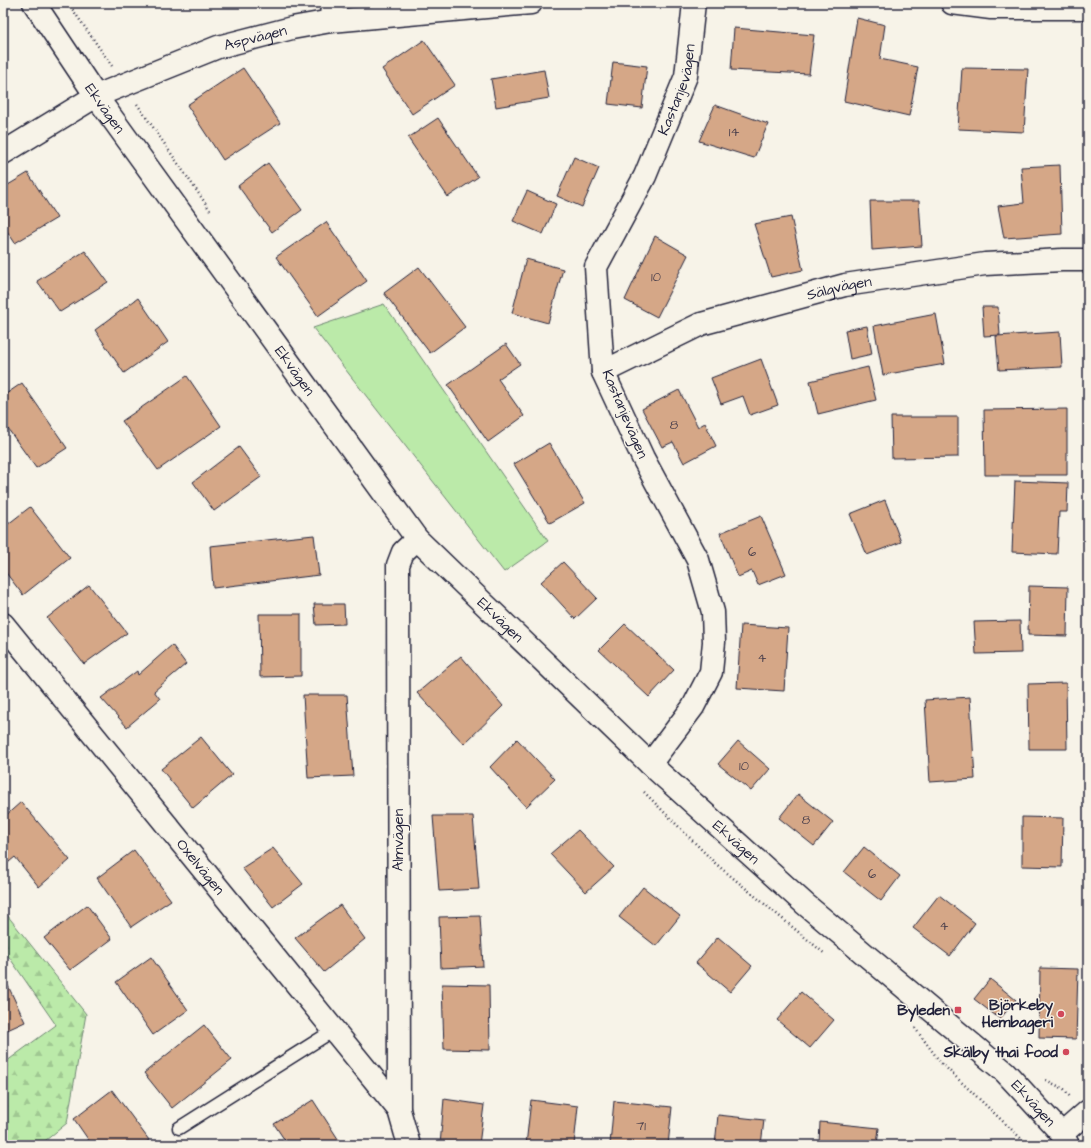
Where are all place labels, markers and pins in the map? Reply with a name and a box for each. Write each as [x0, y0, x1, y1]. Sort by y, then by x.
place label: Björkeby Hembageri [982, 995, 1054, 1035]
place label: Byleden [897, 1000, 950, 1022]
marker: Byleden [953, 1005, 963, 1015]
marker: Björkeby Hembageri [1056, 1009, 1066, 1019]
place label: Skälby thai food [943, 1042, 1058, 1064]
marker: Skälby thai food [1061, 1047, 1071, 1057]

